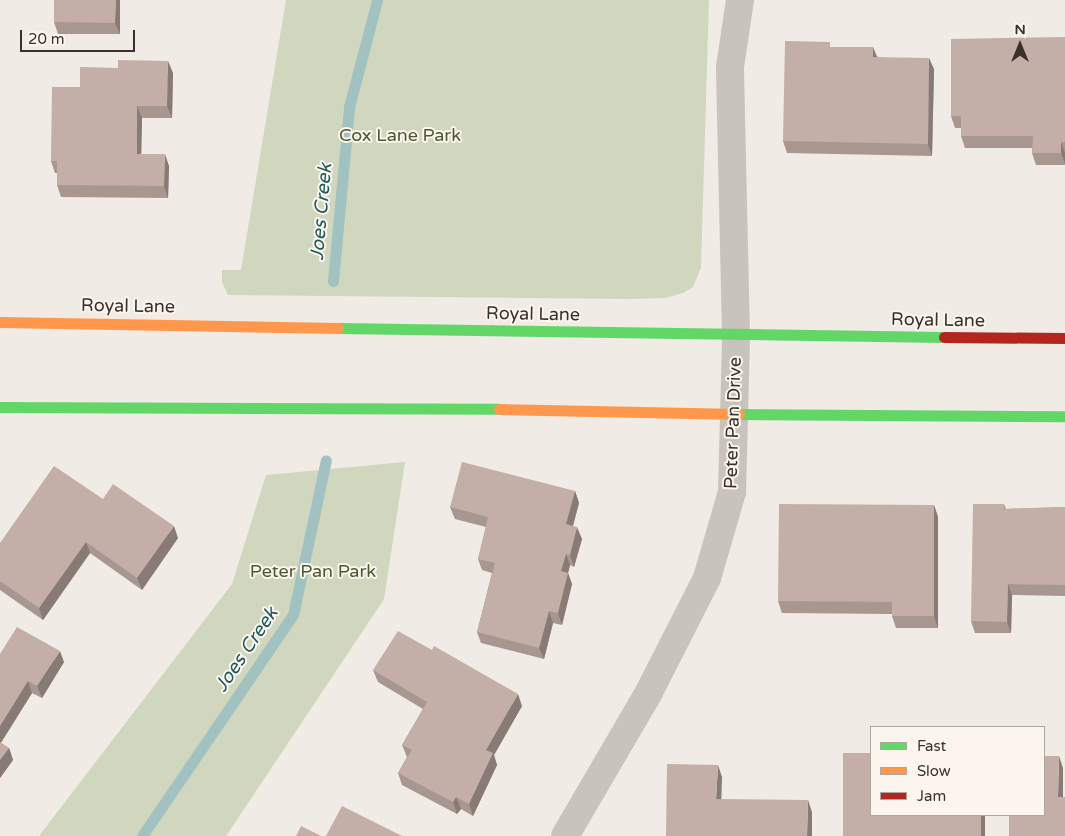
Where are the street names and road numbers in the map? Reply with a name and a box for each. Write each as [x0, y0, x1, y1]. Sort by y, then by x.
street label: Royal Lane [81, 294, 175, 318]
street label: Royal Lane [486, 302, 580, 326]
street label: Royal Lane [891, 308, 985, 332]
street label: Peter Pan Drive [720, 357, 746, 489]

